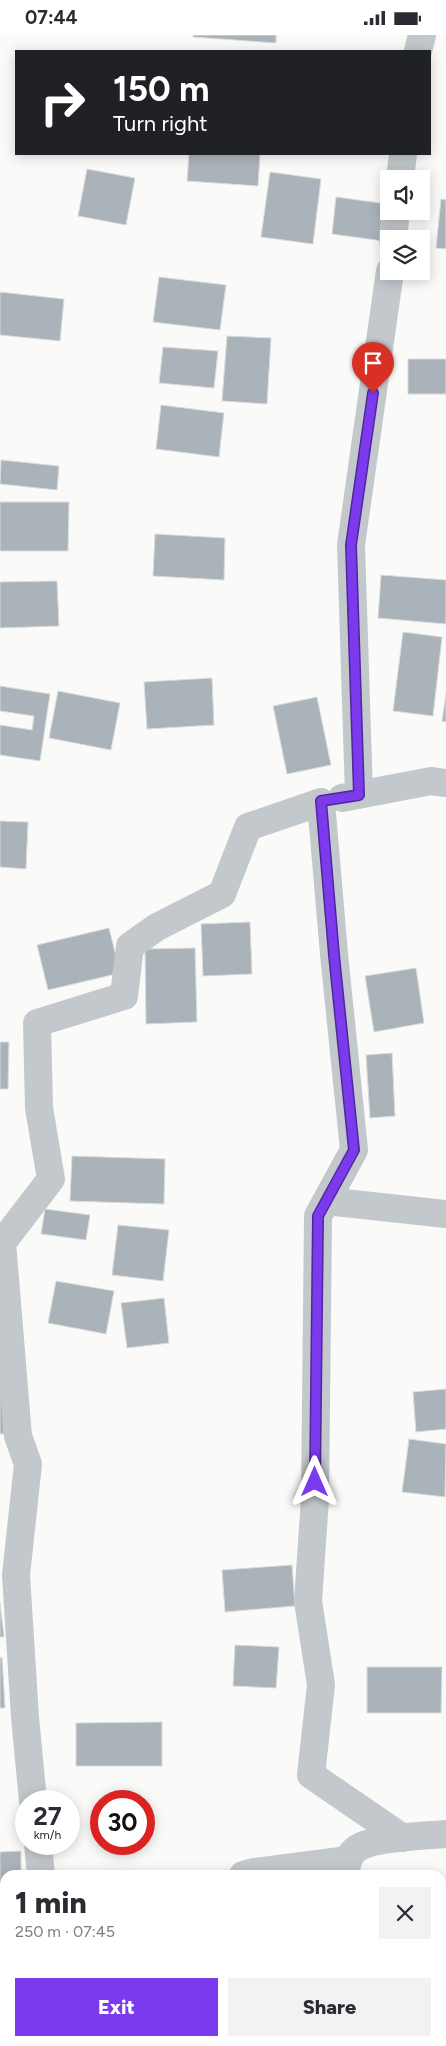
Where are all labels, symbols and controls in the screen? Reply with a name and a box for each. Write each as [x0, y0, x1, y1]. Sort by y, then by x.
text: 07:44 [25, 6, 78, 29]
text: 150 m [113, 68, 210, 110]
icon: right [30, 70, 95, 135]
text: Turn right [113, 110, 208, 137]
map controls [380, 170, 430, 280]
button: sound [380, 170, 430, 220]
button: layers [380, 230, 430, 280]
pin [352, 342, 394, 393]
icon: arrive [359, 349, 387, 377]
position arrow [288, 1455, 340, 1507]
speed limit sign: 30 [90, 1790, 155, 1855]
text: 27 [33, 1801, 62, 1831]
text: km/h [34, 1828, 61, 1842]
text: 1 min [15, 1884, 87, 1921]
button: close [379, 1887, 431, 1939]
text: 250 m · 07:45 [15, 1922, 115, 1941]
button: Exit [15, 1978, 218, 2036]
button: Share [228, 1978, 431, 2036]

